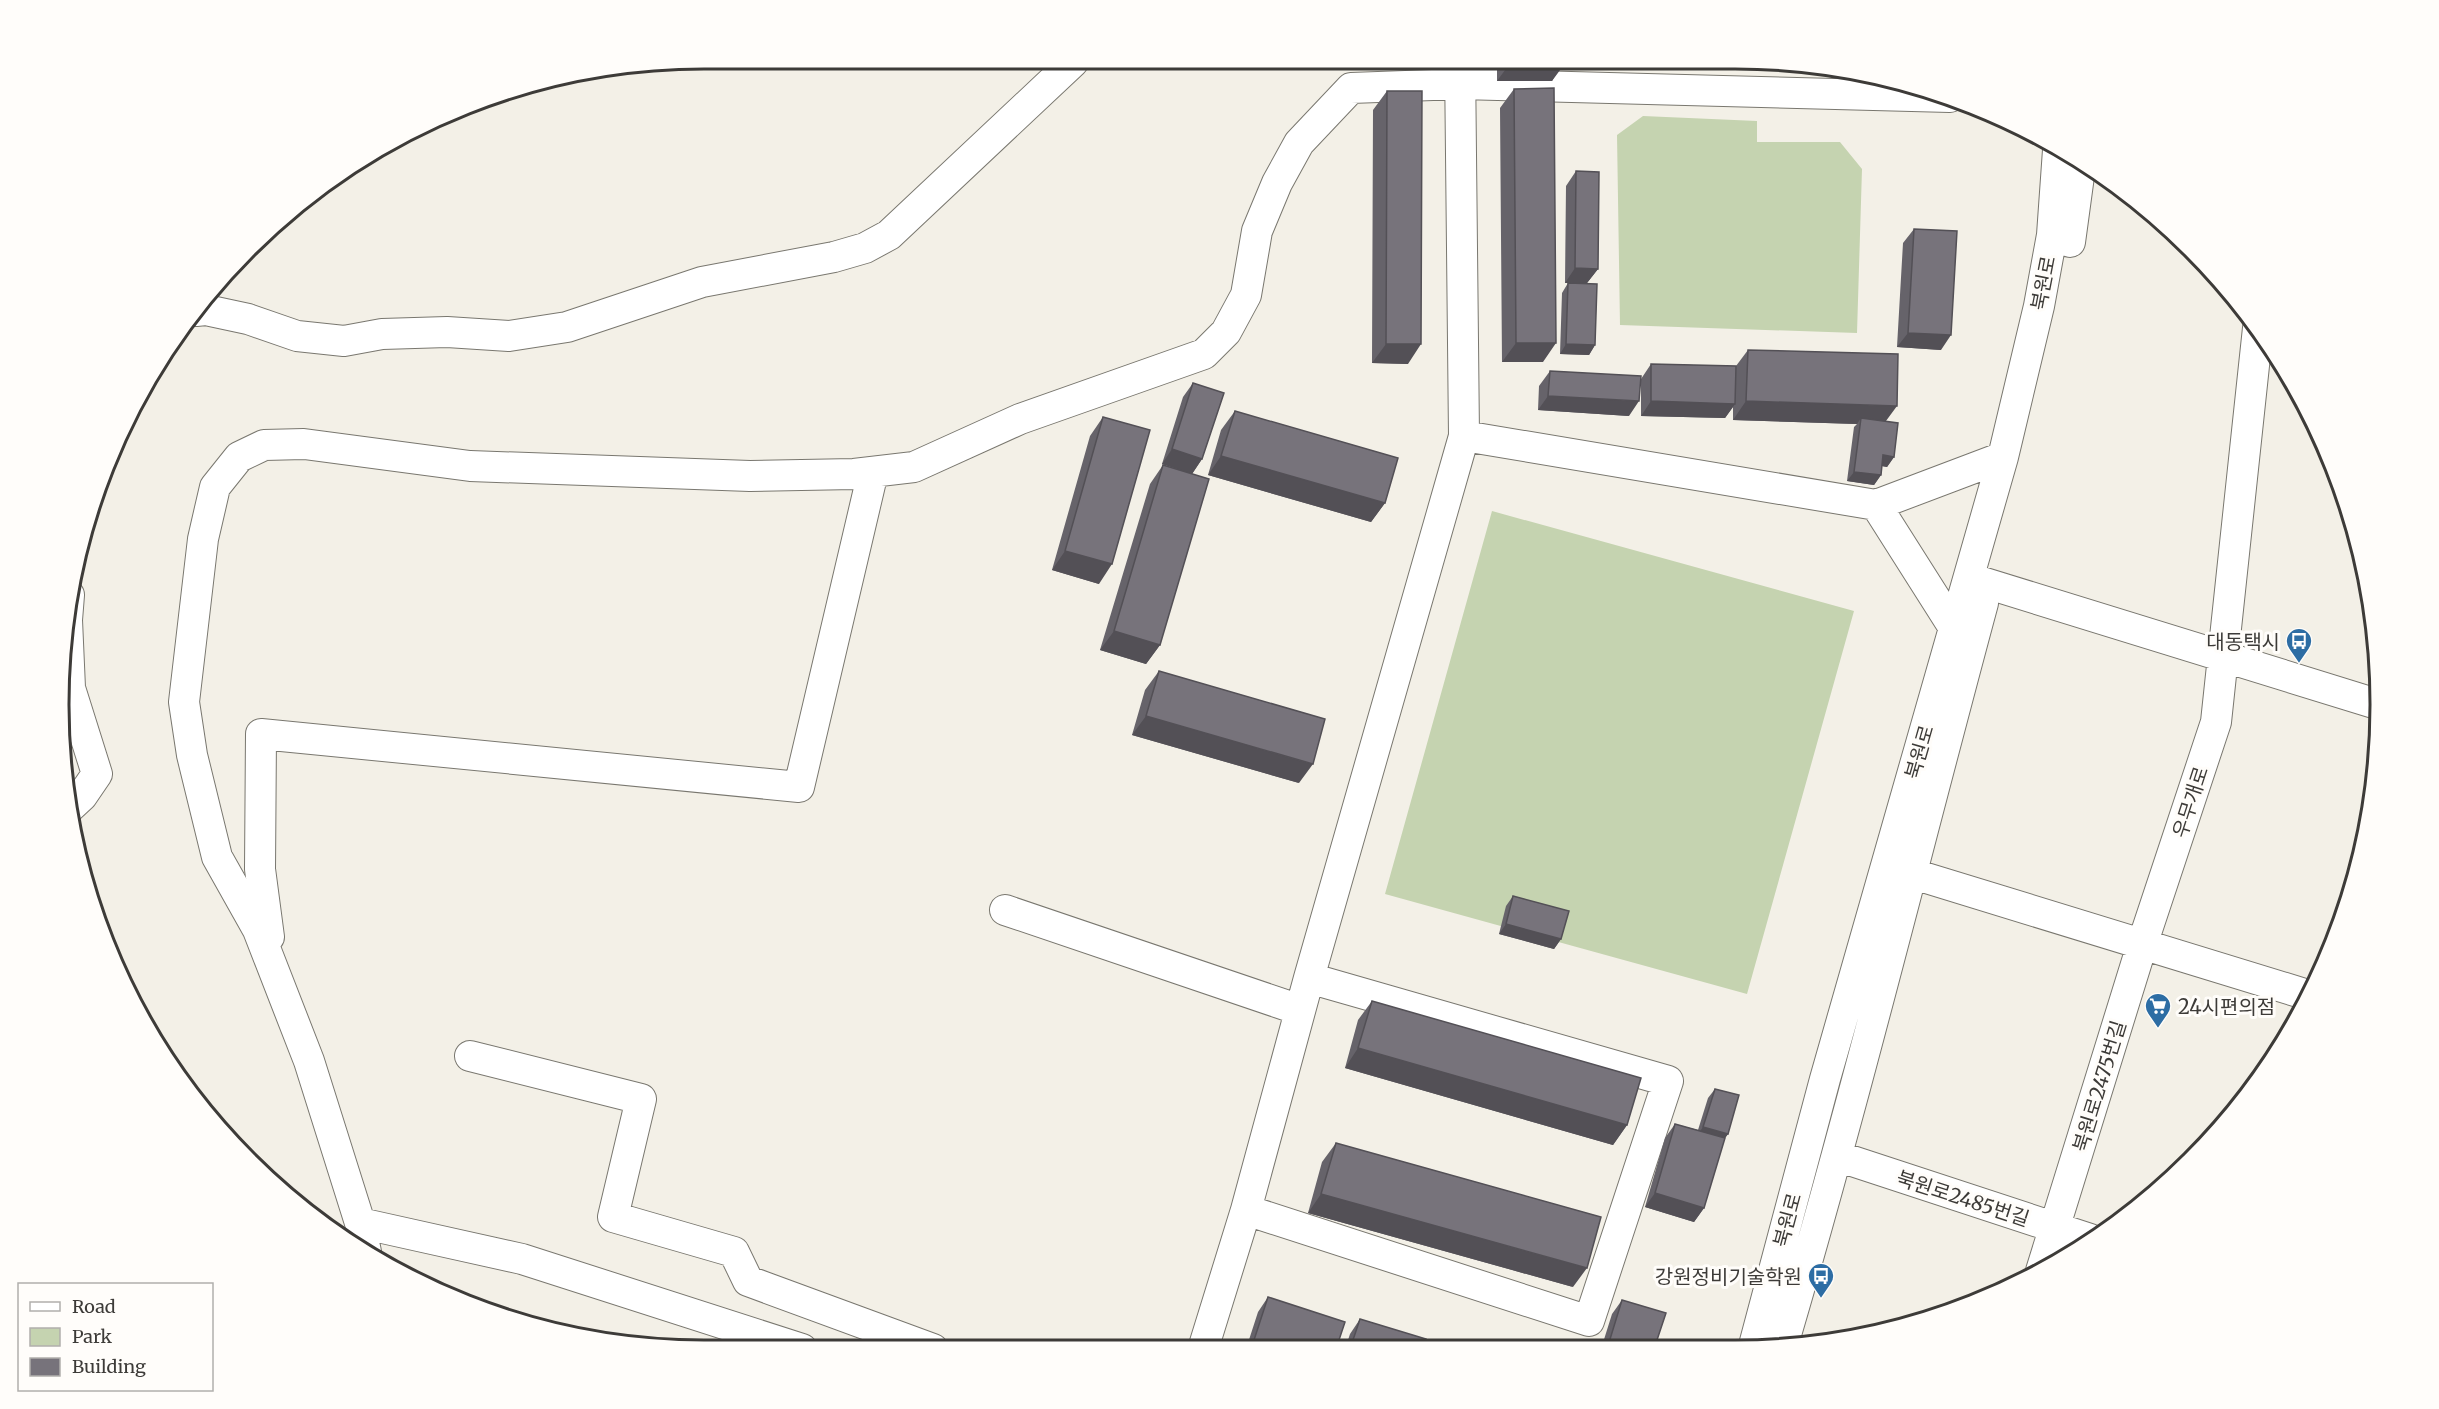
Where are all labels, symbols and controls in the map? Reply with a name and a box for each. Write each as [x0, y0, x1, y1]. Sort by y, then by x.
street label: 북원로 [2025, 254, 2061, 312]
bus stop icon: 대동택시 [2284, 626, 2314, 664]
place label: 대동택시 [2206, 629, 2280, 654]
street label: 북원로 [1899, 722, 1939, 782]
street label: 우무개로 [2167, 763, 2213, 841]
supermarket icon: 24시편의점 [2143, 991, 2173, 1029]
place label: 24시편의점 [2178, 994, 2275, 1019]
street label: 북원로2475번길 [2067, 1017, 2131, 1155]
street label: 북원로2485번길 [1893, 1165, 2033, 1231]
street label: 북원로 [1768, 1190, 1806, 1250]
bus stop icon: 강원정비기술학원 [1806, 1261, 1836, 1299]
place label: 강원정비기술학원 [1655, 1264, 1802, 1289]
legend [18, 1283, 213, 1391]
text: Road [72, 1295, 116, 1318]
text: Park [72, 1325, 113, 1348]
text: Building [72, 1355, 146, 1378]

